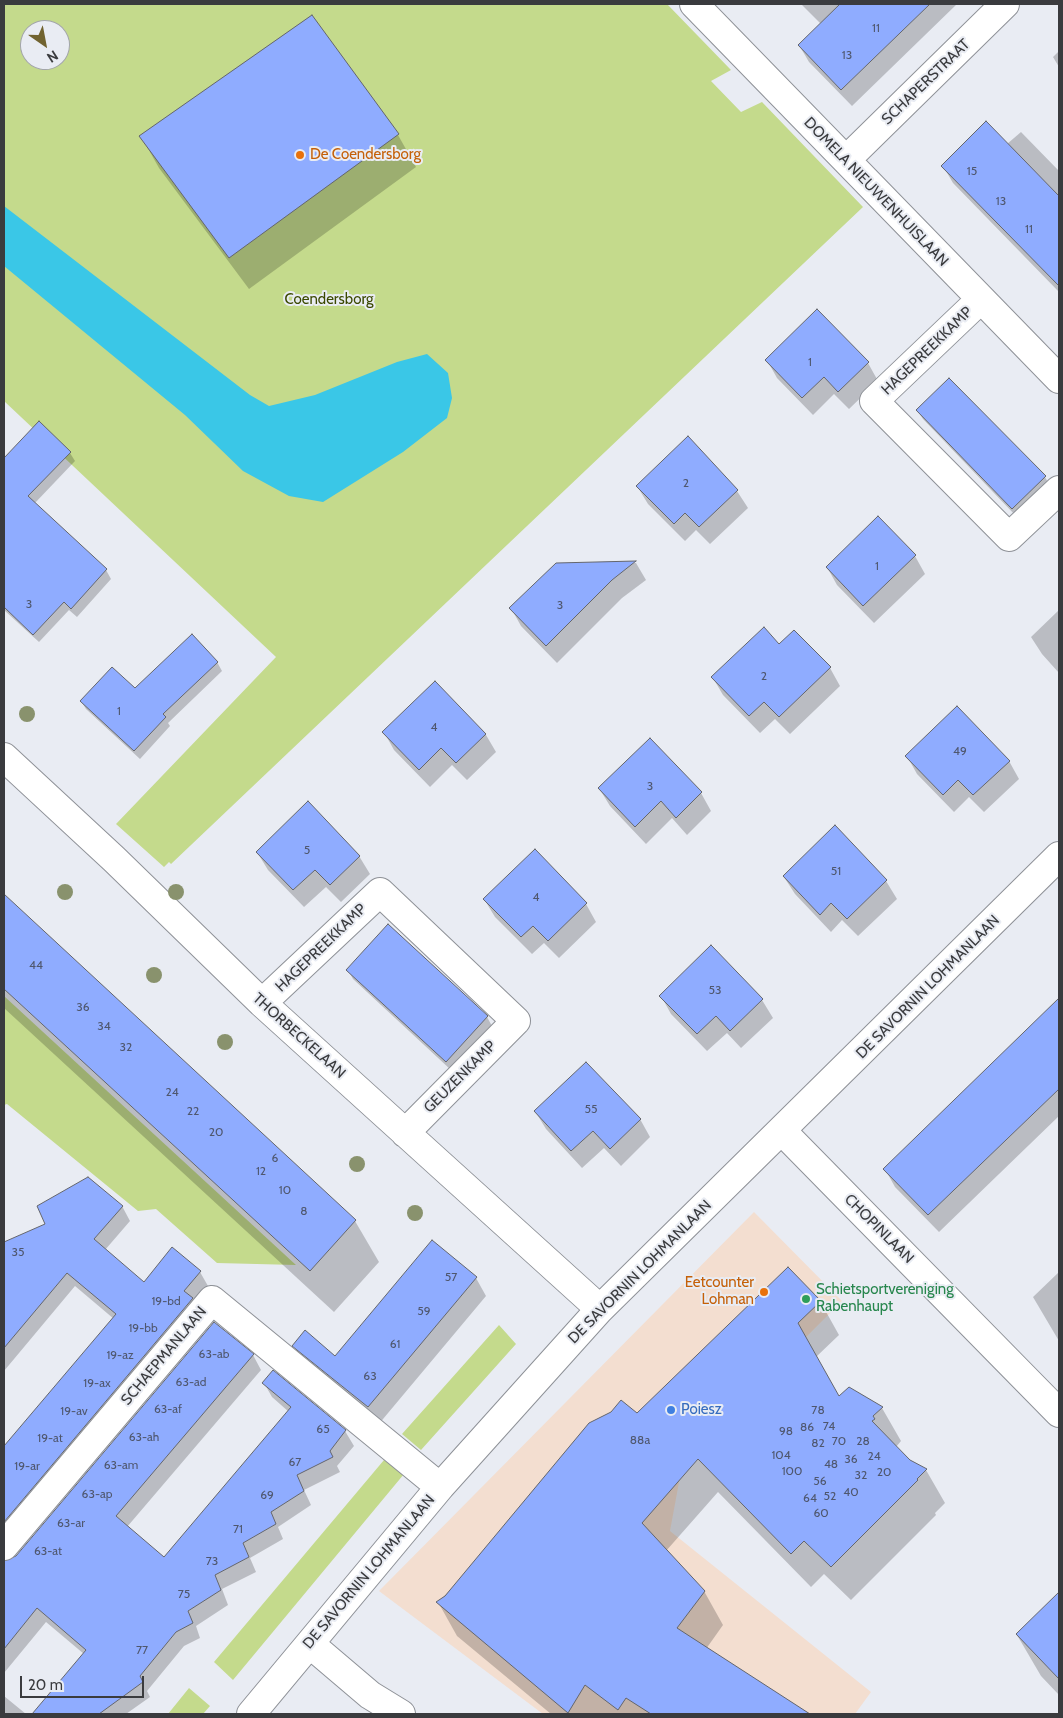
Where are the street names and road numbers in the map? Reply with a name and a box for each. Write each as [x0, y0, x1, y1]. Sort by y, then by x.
street label: SCHAPERSTRAAT [878, 36, 974, 128]
street label: DOMELA NIEUWENHUISLAAN [800, 114, 952, 270]
street label: HAGEPREEKKAMP [878, 303, 976, 399]
street label: HAGEPREEKKAMP [272, 900, 370, 996]
street label: DE SAVORNIN LOHMANLAAN [853, 912, 1003, 1062]
street label: THORBECKELAAN [249, 990, 349, 1082]
street label: GEUZENKAMP [420, 1037, 500, 1117]
street label: CHOPINLAAN [840, 1190, 918, 1268]
street label: DE SAVORNIN LOHMANLAAN [565, 1197, 715, 1347]
street label: SCHAEPMANLAAN [118, 1303, 210, 1409]
street label: DE SAVORNIN LOHMANLAAN [299, 1491, 439, 1653]

